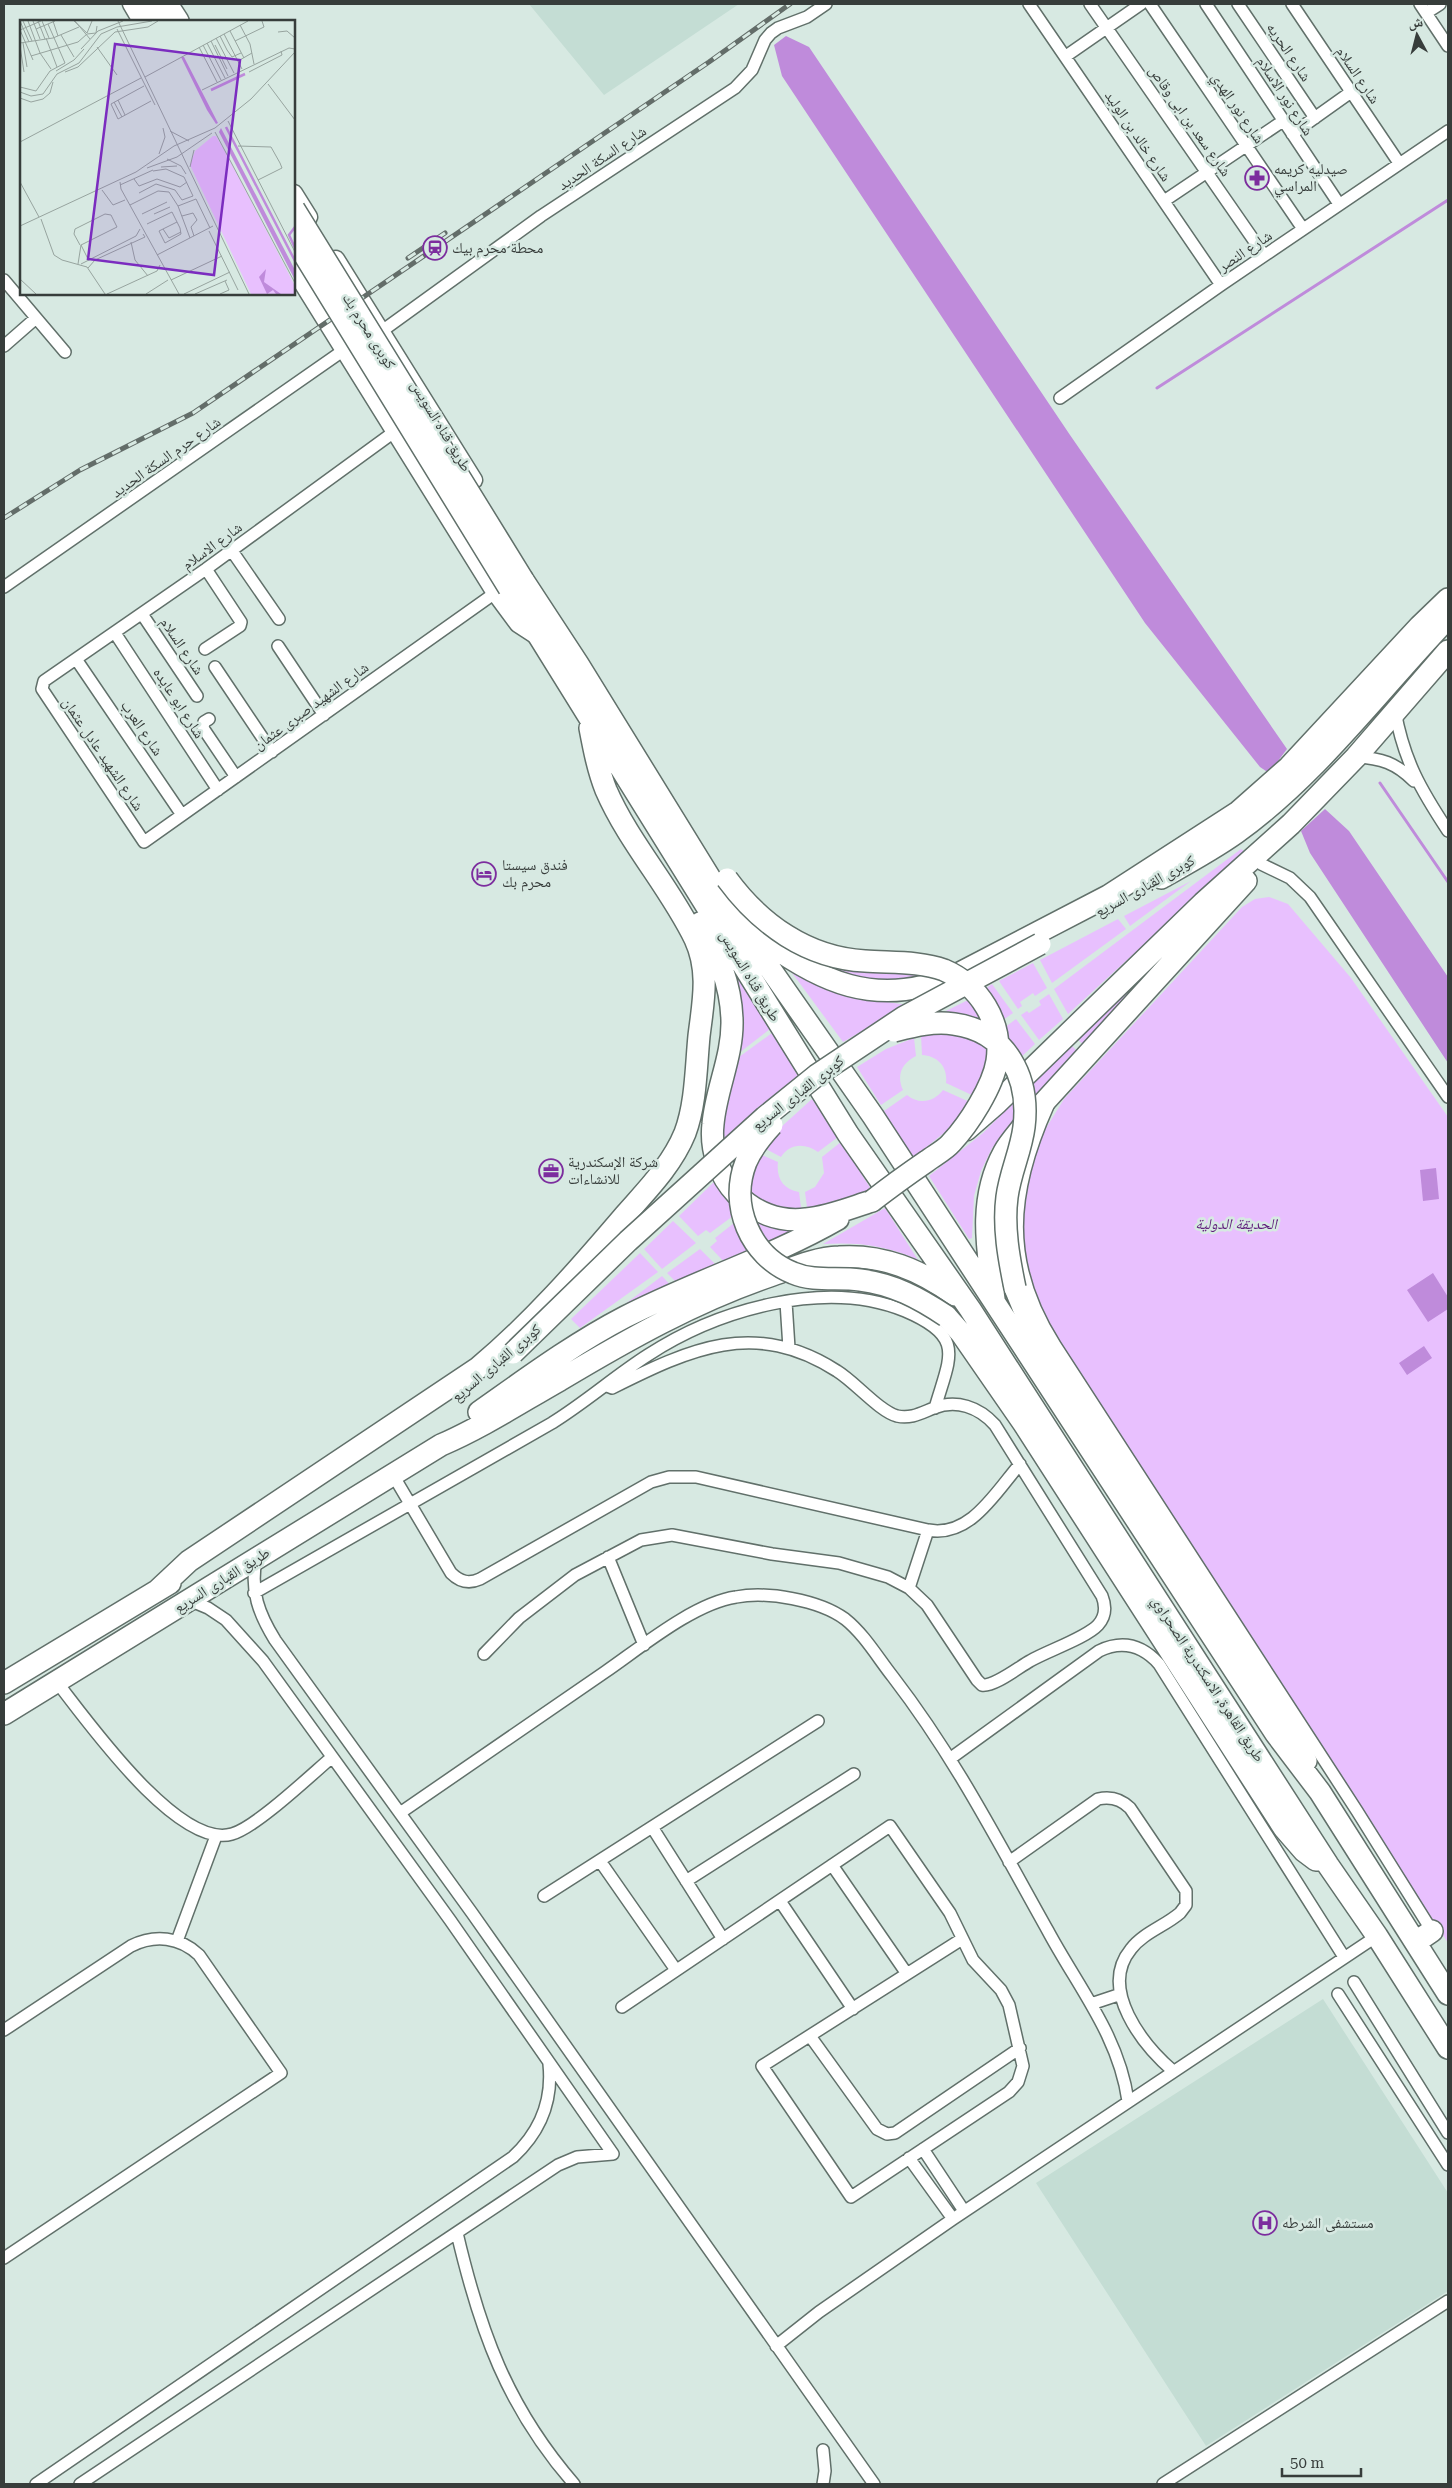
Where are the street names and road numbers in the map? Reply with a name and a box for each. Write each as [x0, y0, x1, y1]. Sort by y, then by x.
street label: شارع الحريه [1262, 19, 1315, 85]
street label: شارع السلام [1331, 43, 1384, 108]
street label: شارع نور الاسلام [1252, 53, 1317, 140]
street label: شارع سعد بن ابى وقاص [1144, 62, 1235, 181]
street label: شارع نور الهدي [1205, 69, 1268, 149]
street label: شارع خالد بن الوليد [1100, 87, 1175, 186]
street label: شارع السكة الحديد [554, 122, 650, 195]
street label: شارع النصر [1214, 226, 1276, 277]
street label: كوبرى محرم بك [338, 290, 399, 373]
street label: طريق قناه السويس [406, 377, 475, 475]
street label: شارع حرم السكة الحديد [108, 412, 225, 502]
street label: شارع الاسلام [178, 518, 246, 575]
street label: شارع السلام [155, 614, 208, 679]
street label: شارع الشهيد صبرى عثمان [250, 658, 373, 755]
street label: شارع ابو عايده [149, 664, 209, 742]
street label: شارع الشهيد عادل عثمان [57, 694, 148, 815]
street label: شارع العرب [116, 697, 167, 760]
street label: كوبرى القبارى السريع [1092, 851, 1198, 922]
street label: طريق قناه السويس [715, 927, 784, 1025]
street label: كوبرى القبارى السريع [749, 1052, 848, 1135]
street label: كوبرى القبارى السريع [448, 1320, 545, 1406]
street label: طريق القبارى السريع [171, 1543, 274, 1617]
street label: طريق القاهرة, الاسكندرية الصحراوي [1145, 1593, 1268, 1767]

